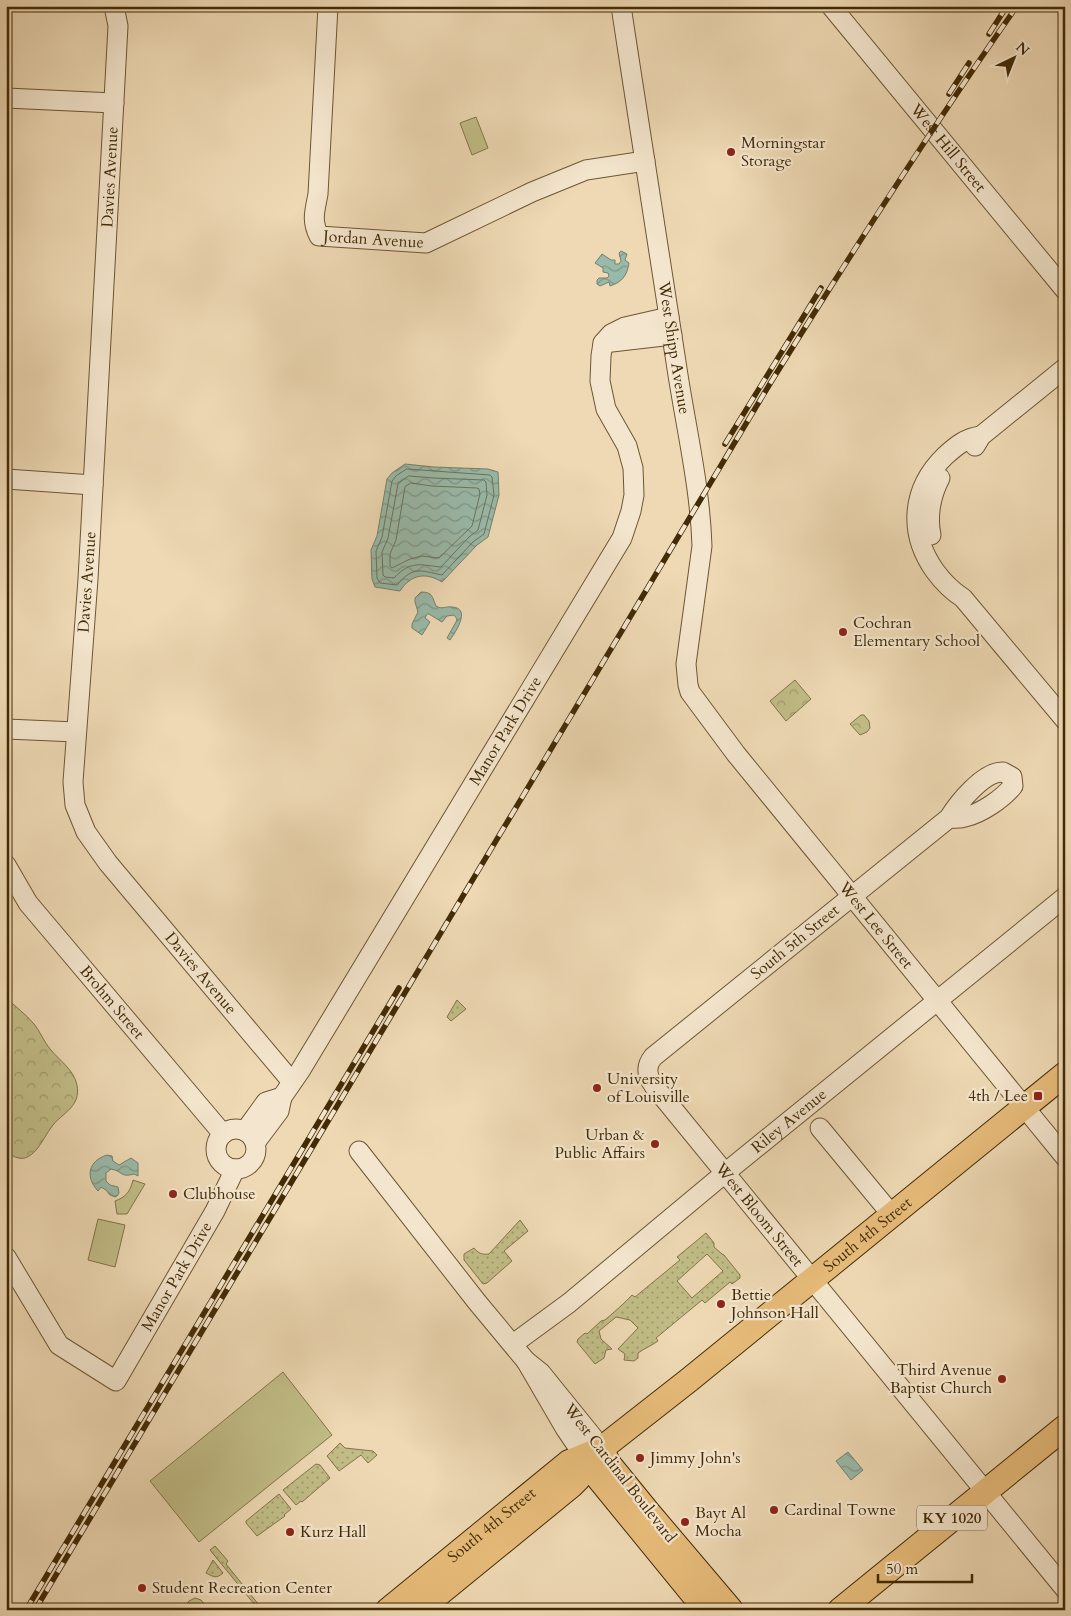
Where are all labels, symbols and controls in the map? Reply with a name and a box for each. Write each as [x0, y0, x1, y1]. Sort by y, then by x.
north arrow [988, 32, 1038, 82]
text: N [1012, 38, 1033, 60]
street label: West Hill Street [904, 98, 991, 197]
street label: Davies Avenue [96, 126, 124, 228]
place label: Morningstar Storage [741, 132, 826, 172]
marker: Morningstar Storage [725, 146, 737, 158]
street label: Jordan Avenue [321, 225, 424, 254]
street label: West Shipp Avenue [653, 279, 695, 416]
street label: Davies Avenue [72, 531, 102, 633]
place label: Cochran Elementary School [853, 612, 980, 652]
marker: Cochran Elementary School [837, 626, 849, 638]
street label: Manor Park Drive [464, 672, 547, 789]
street label: West Lee Street [833, 876, 918, 974]
street label: South 5th Street [746, 899, 844, 985]
street label: Davies Avenue [160, 927, 242, 1019]
street label: Brohm Street [74, 961, 150, 1044]
place label: University of Louisville [607, 1068, 690, 1108]
marker: University of Louisville [591, 1082, 603, 1094]
street label: Riley Avenue [747, 1084, 832, 1158]
place label: 4th / Lee [968, 1085, 1028, 1107]
marker: 4th / Lee [1032, 1090, 1044, 1102]
place label: Urban & Public Affairs [554, 1124, 645, 1164]
marker: Urban & Public Affairs [649, 1138, 661, 1150]
street label: West Bloom Street [710, 1157, 808, 1271]
place label: Clubhouse [183, 1183, 256, 1205]
marker: Clubhouse [167, 1188, 179, 1200]
street label: South 4th Street [819, 1192, 917, 1277]
street label: Manor Park Drive [136, 1218, 217, 1336]
place label: Bettie Johnson Hall [729, 1284, 819, 1324]
marker: Bettie Johnson Hall [715, 1298, 727, 1310]
place label: Third Avenue Baptist Church [890, 1359, 992, 1399]
marker: Third Avenue Baptist Church [996, 1373, 1008, 1385]
street label: West Cardinal Boulevard [558, 1398, 682, 1548]
place label: Jimmy John's [648, 1447, 741, 1469]
marker: Jimmy John's [634, 1452, 646, 1464]
street label: South 4th Street [443, 1482, 541, 1568]
place label: Cardinal Towne [784, 1499, 896, 1521]
place label: Bayt Al Mocha [695, 1502, 746, 1542]
marker: Cardinal Towne [768, 1504, 780, 1516]
road number: KY 1020 [917, 1506, 987, 1530]
marker: Bayt Al Mocha [679, 1516, 691, 1528]
place label: Kurz Hall [300, 1521, 366, 1543]
marker: Kurz Hall [284, 1526, 296, 1538]
scale bar [878, 1551, 972, 1583]
text: 50 m [886, 1559, 918, 1579]
place label: Student Recreation Center [152, 1577, 332, 1599]
marker: Student Recreation Center [136, 1582, 148, 1594]

